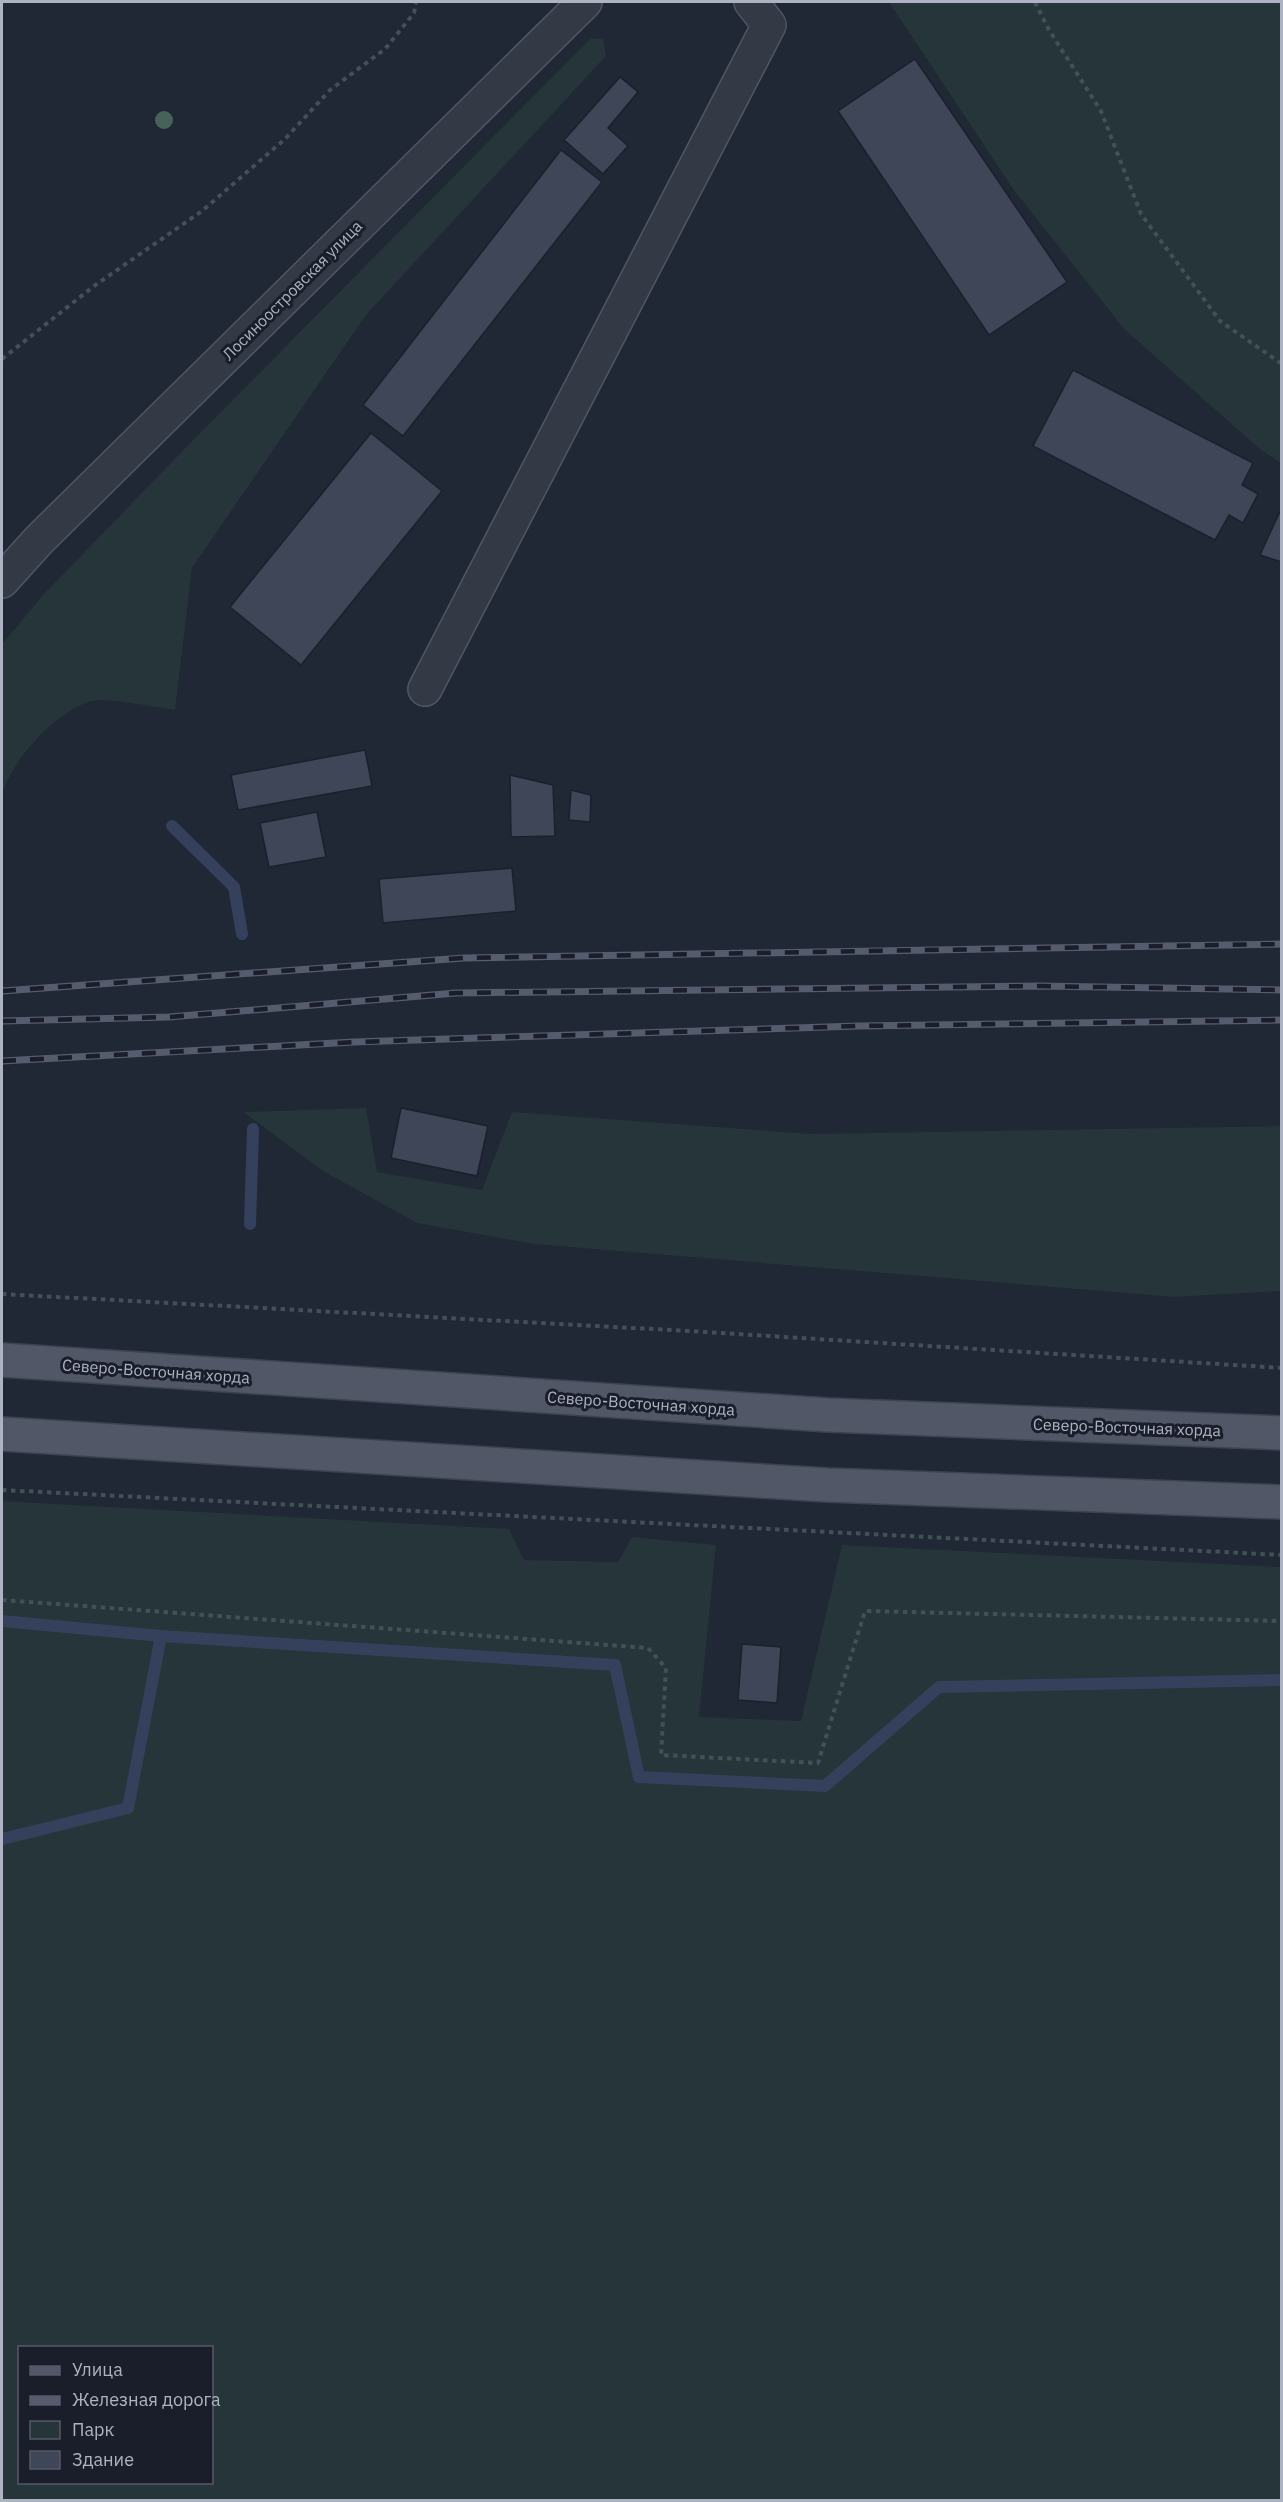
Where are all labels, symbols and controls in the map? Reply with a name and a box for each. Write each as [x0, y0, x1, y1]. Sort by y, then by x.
street label: Лосиноостровская улица [218, 216, 366, 364]
street label: Северо-Восточная хорда [61, 1354, 251, 1388]
street label: Северо-Восточная хорда [546, 1386, 736, 1420]
street label: Северо-Восточная хорда [1033, 1414, 1222, 1440]
legend [18, 2346, 213, 2484]
text: Улица [72, 2358, 123, 2381]
text: Железная дорога [72, 2388, 221, 2411]
text: Парк [72, 2418, 115, 2441]
text: Здание [72, 2448, 134, 2471]

